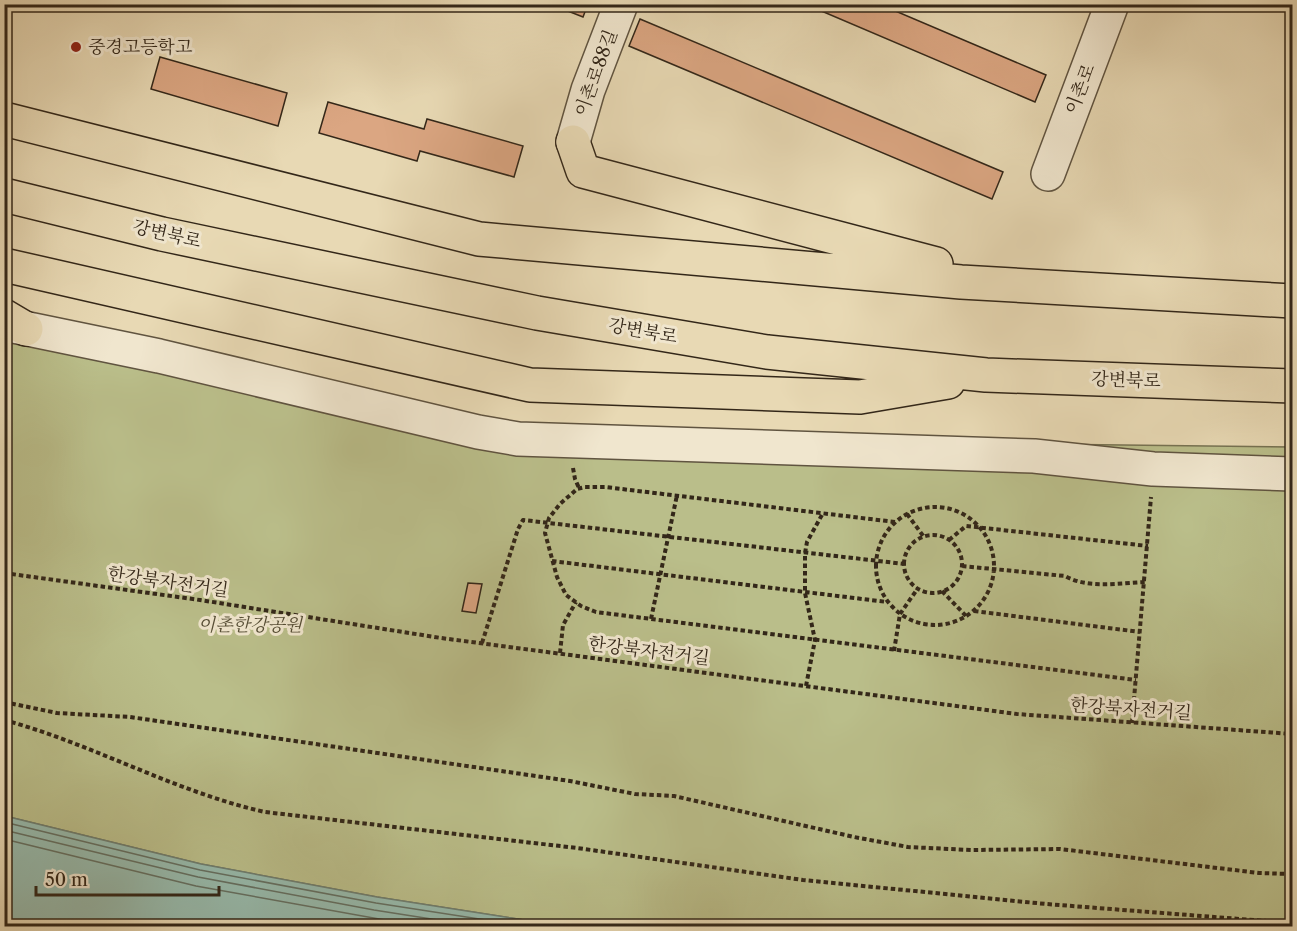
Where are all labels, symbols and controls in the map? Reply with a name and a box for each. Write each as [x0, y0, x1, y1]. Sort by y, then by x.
street label: 이촌로88길 [570, 27, 622, 119]
place label: 중경고등학고 [88, 36, 193, 58]
marker: 중경고등학고 [69, 40, 83, 54]
street label: 이촌로 [1060, 61, 1100, 117]
street label: 강변북로 [131, 215, 203, 253]
street label: 강변북로 [607, 314, 679, 348]
street label: 강변북로 [1091, 368, 1161, 392]
street label: 한강북자전거길 [106, 563, 230, 601]
park label: 이촌한강공원 [198, 614, 304, 636]
street label: 한강북자전거길 [587, 633, 711, 669]
street label: 한강북자전거길 [1070, 694, 1192, 724]
scale bar [36, 859, 219, 897]
text: 50 m [45, 869, 88, 891]

